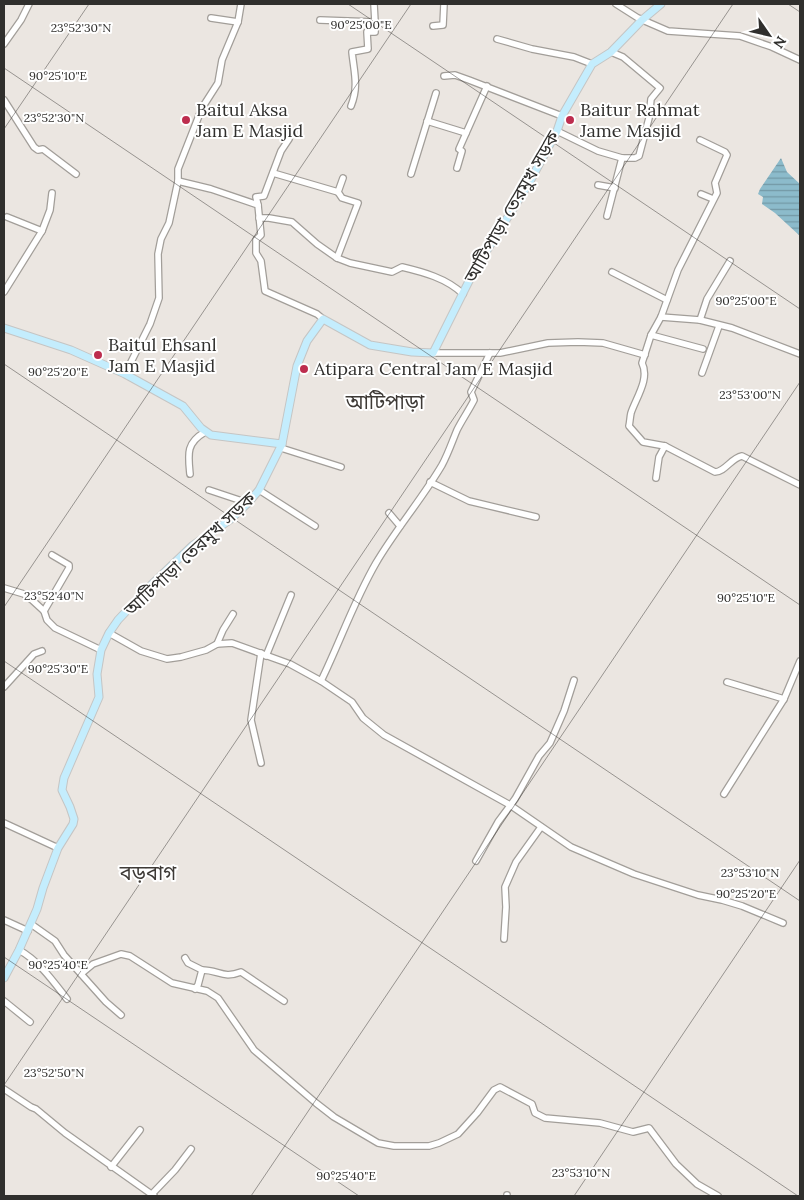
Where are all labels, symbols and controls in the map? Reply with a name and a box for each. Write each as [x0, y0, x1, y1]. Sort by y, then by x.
north arrow [744, 10, 794, 60]
text: 90°25'00"E [330, 17, 392, 32]
text: 23°52'30"N [51, 20, 111, 35]
text: N [769, 33, 790, 52]
text: 90°25'10"E [29, 68, 87, 83]
place label: Baitul Aksa Jam E Masjid [195, 98, 303, 142]
place label: Baitur Rahmat Jame Masjid [579, 98, 700, 142]
text: 23°52'30"N [24, 110, 84, 125]
marker: Baitul Aksa Jam E Masjid [180, 114, 192, 126]
marker: Baitur Rahmat Jame Masjid [564, 114, 576, 126]
street label: আটিপাড়া তেরমুখ সড়ক [458, 126, 565, 288]
text: 90°25'00"E [715, 293, 777, 308]
place label: Baitul Ehsanl Jam E Masjid [107, 333, 217, 377]
marker: Baitul Ehsanl Jam E Masjid [92, 349, 104, 361]
place label: Atipara Central Jam E Masjid [313, 357, 553, 380]
marker: Atipara Central Jam E Masjid [298, 363, 310, 375]
text: 90°25'20"E [28, 364, 88, 379]
text: 23°53'00"N [719, 387, 781, 402]
district label: আটিপাড়া [345, 389, 425, 414]
street label: আটিপাড়া তেরমুখ সড়ক [118, 486, 261, 621]
text: 23°52'40"N [24, 588, 84, 603]
text: 90°25'10"E [717, 590, 775, 605]
text: 90°25'30"E [28, 661, 88, 676]
district label: বড়বাগ [119, 860, 177, 885]
text: 23°53'10"N [721, 865, 779, 880]
text: 90°25'20"E [716, 886, 776, 901]
text: 90°25'40"E [28, 957, 88, 972]
text: 23°52'50"N [24, 1065, 84, 1080]
text: 23°53'10"N [552, 1165, 610, 1180]
text: 90°25'40"E [316, 1168, 376, 1183]

